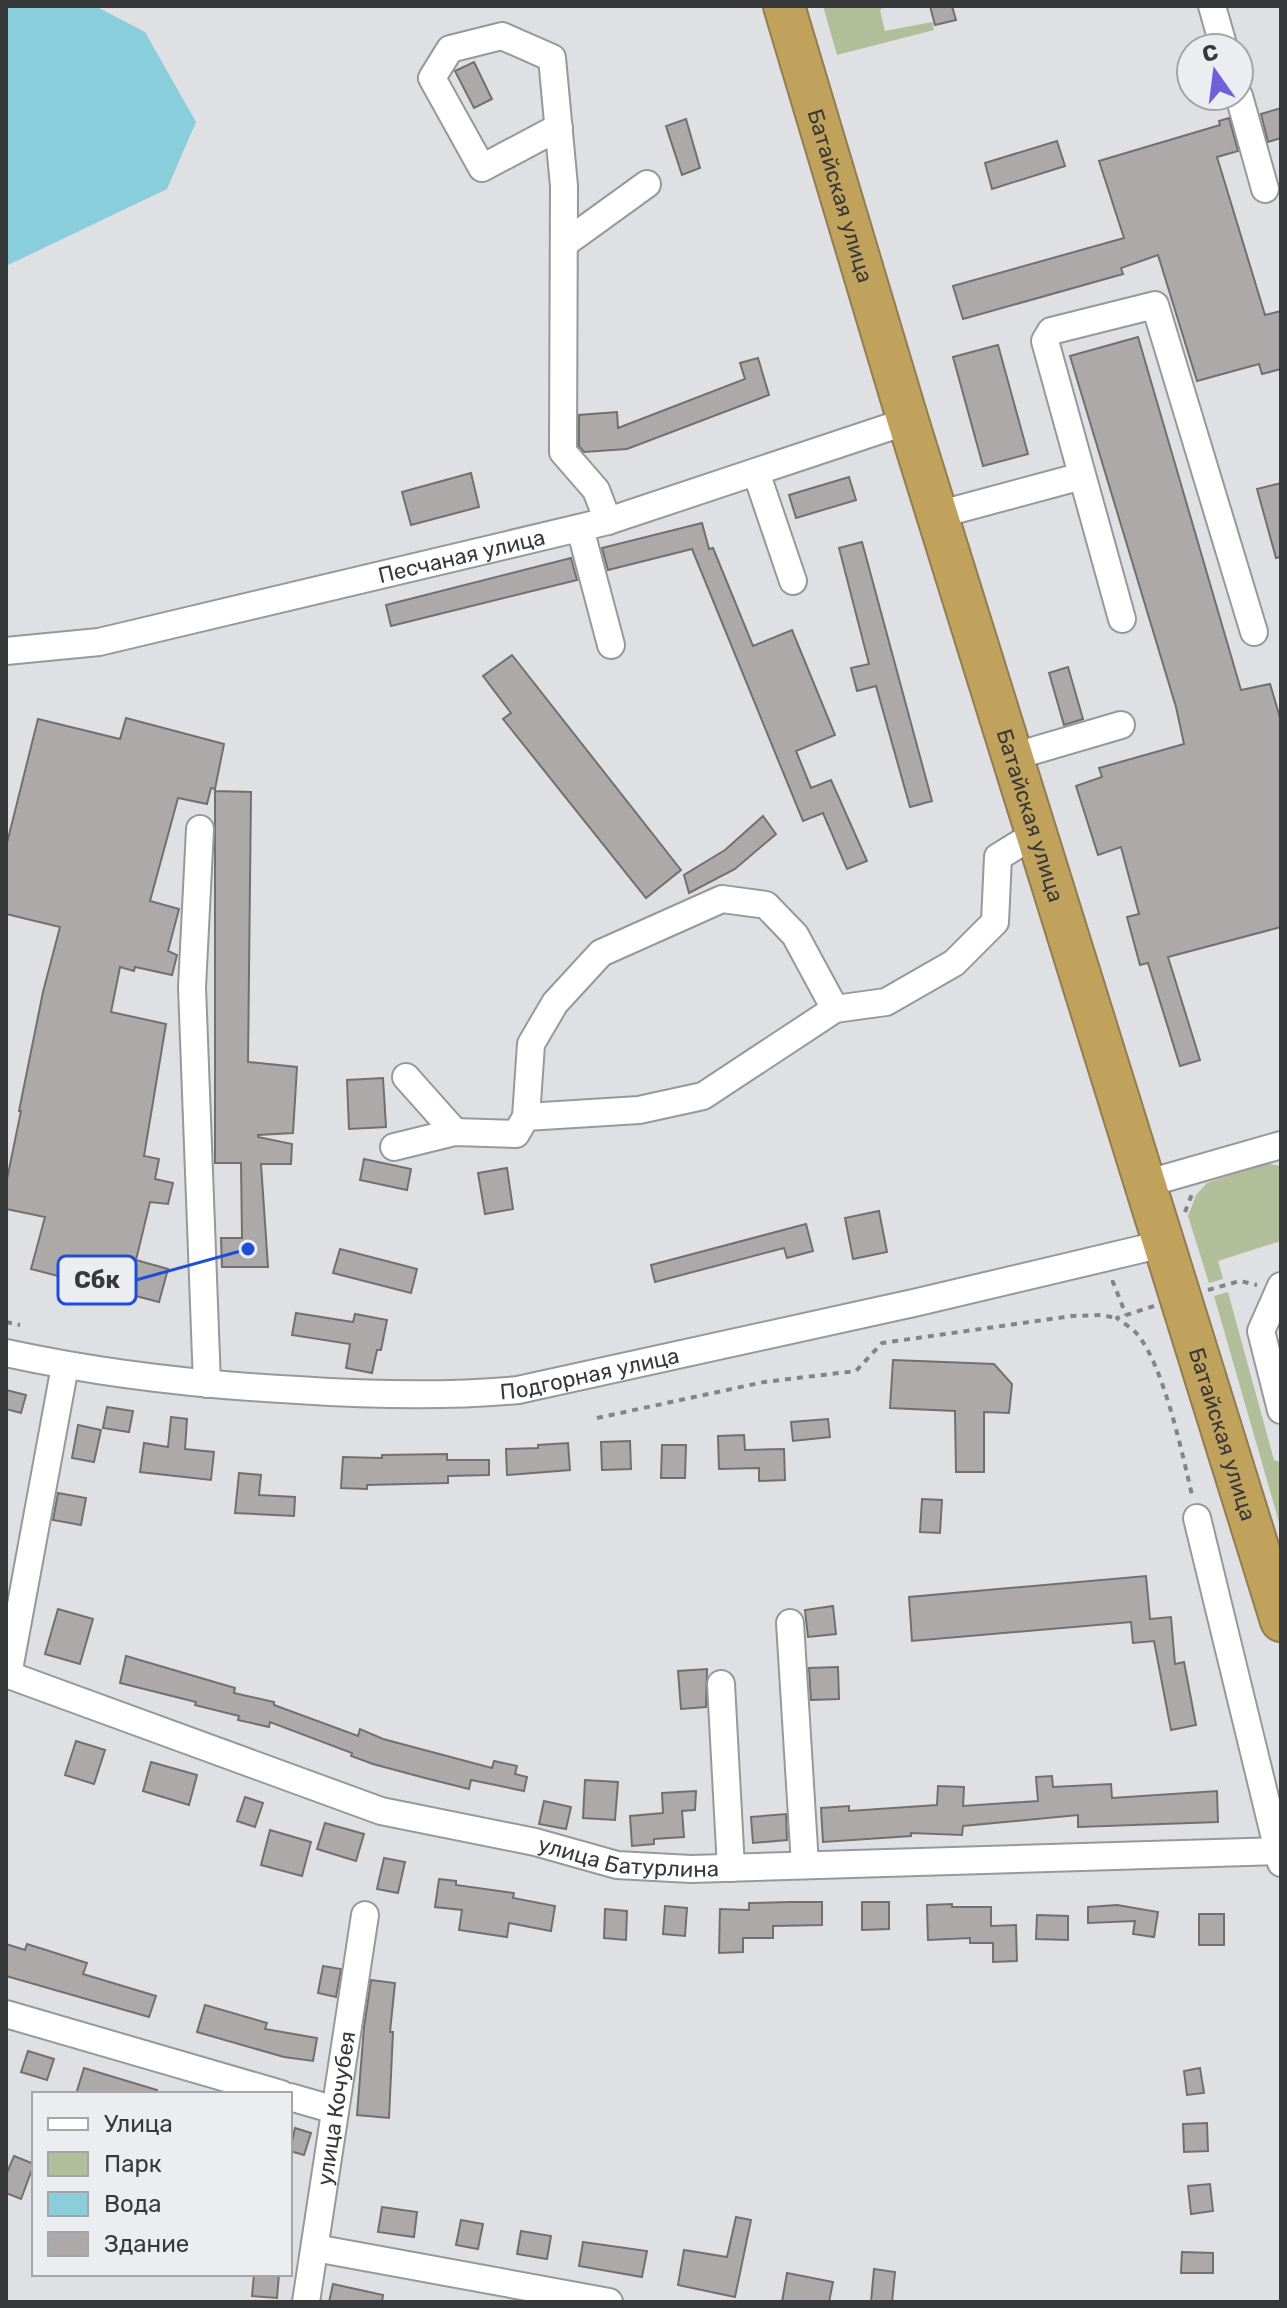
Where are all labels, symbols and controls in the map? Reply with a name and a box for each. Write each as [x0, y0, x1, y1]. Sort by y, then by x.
north arrow [1175, 32, 1255, 112]
text: С [1200, 38, 1221, 68]
street label: Батайская улица [802, 106, 879, 286]
street label: Песчаная улица [375, 523, 548, 589]
street label: Батайская улица [990, 726, 1070, 905]
callout: Сбк [58, 1256, 136, 1304]
text: Сбк [74, 1266, 121, 1294]
street label: Подгорная улица [499, 1342, 682, 1406]
street label: Батайская улица [1183, 1344, 1262, 1524]
street label: улица Батурлина [535, 1831, 719, 1883]
street label: улица Кочубея [311, 2029, 361, 2188]
legend [32, 2092, 292, 2276]
text: Улица [104, 2110, 173, 2138]
text: Парк [104, 2150, 162, 2178]
text: Вода [104, 2190, 161, 2218]
text: Здание [104, 2230, 189, 2258]

